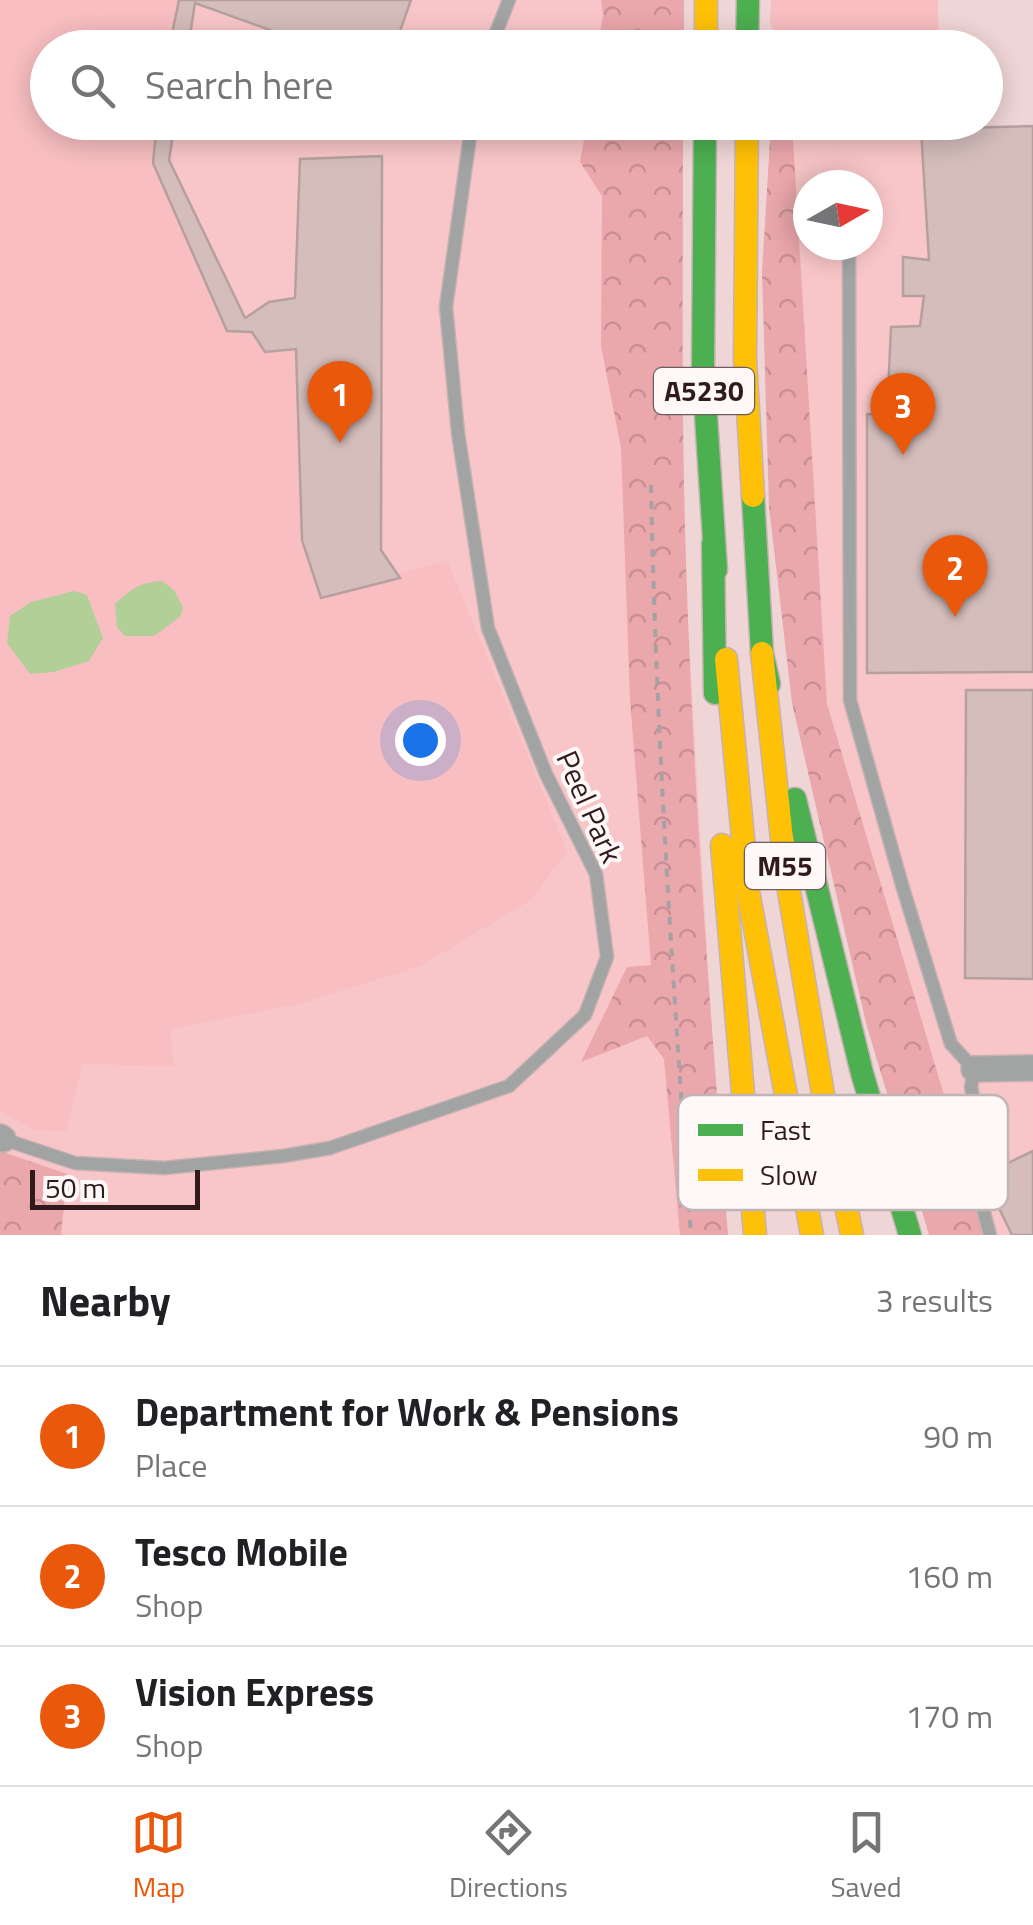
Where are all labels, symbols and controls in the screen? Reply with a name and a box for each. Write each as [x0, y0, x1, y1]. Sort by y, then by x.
search box [30, 30, 1003, 140]
text: Search here [145, 56, 333, 114]
icon: search [65, 58, 120, 113]
north arrow [793, 170, 883, 260]
pin: 1 [308, 360, 372, 443]
road number: A5230 [654, 368, 754, 414]
pin: 3 [870, 372, 936, 455]
pin: 2 [922, 534, 988, 617]
your location [395, 715, 446, 766]
street label: Peel Park [545, 743, 635, 870]
road number: M55 [745, 843, 825, 889]
legend [678, 1095, 1008, 1210]
text: Fast [760, 1108, 811, 1151]
text: Slow [760, 1153, 818, 1196]
scale bar [30, 1165, 200, 1210]
text: 50 m [45, 1166, 106, 1209]
text: Nearby [40, 1268, 171, 1332]
text: 3 results [876, 1276, 993, 1324]
text: Department for Work & Pensions [135, 1383, 679, 1441]
text: 1 [64, 1412, 81, 1460]
text: 90 m [923, 1412, 993, 1460]
text: Place [135, 1441, 207, 1489]
text: Tesco Mobile [135, 1523, 348, 1581]
text: 2 [64, 1552, 81, 1600]
text: 160 m [905, 1552, 993, 1600]
text: Shop [135, 1581, 203, 1629]
text: Vision Express [135, 1663, 374, 1721]
text: 3 [64, 1692, 81, 1740]
text: 170 m [905, 1692, 993, 1740]
text: Shop [135, 1721, 203, 1769]
tab: Map [131, 1805, 186, 1908]
tab: Directions [449, 1805, 568, 1908]
tab: Saved [830, 1805, 902, 1908]

